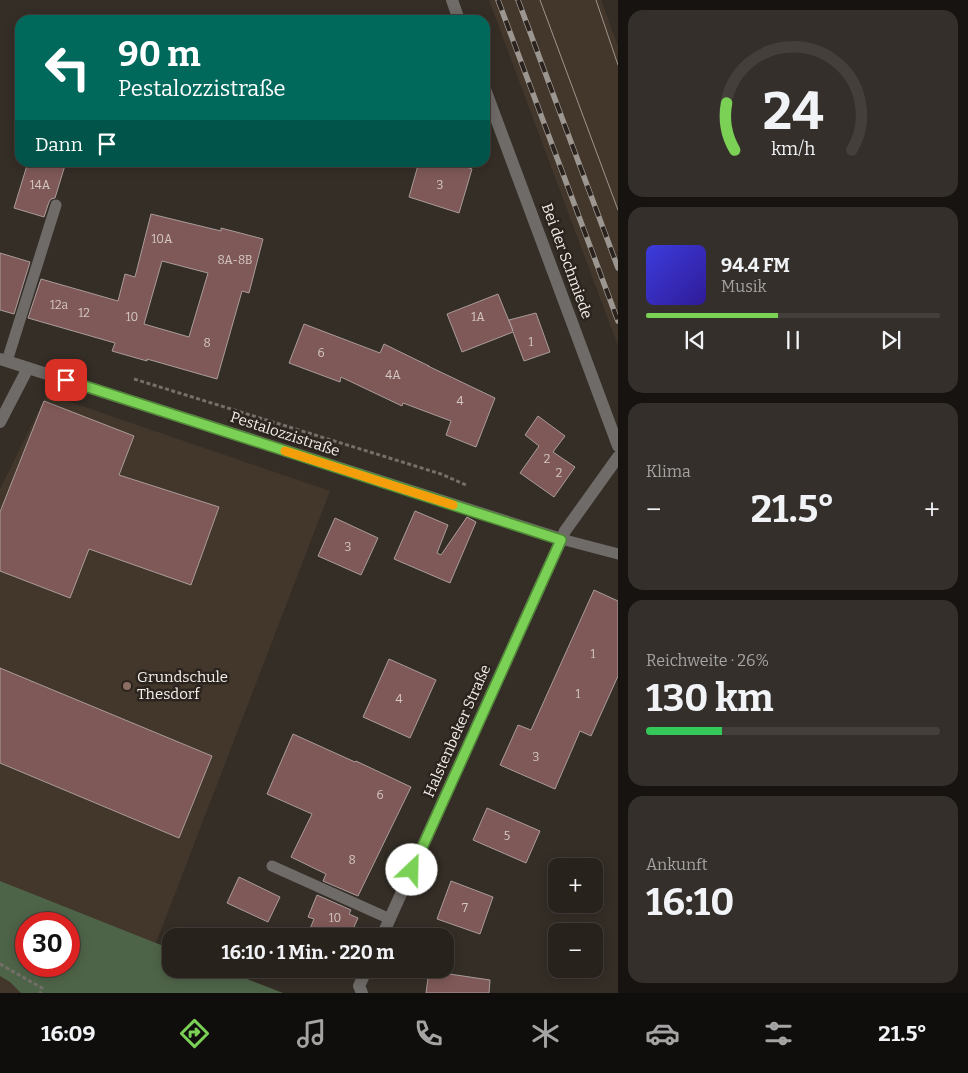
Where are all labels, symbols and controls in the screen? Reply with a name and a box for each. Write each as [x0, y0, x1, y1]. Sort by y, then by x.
text: 90 m [118, 33, 201, 75]
icon: left [35, 35, 100, 100]
text: Pestalozzistraße [118, 75, 285, 102]
text: 24 [763, 80, 824, 143]
icon: arrive [93, 130, 121, 158]
text: Dann [35, 133, 83, 156]
text: km/h [771, 138, 815, 160]
house number: 14A [30, 178, 51, 192]
house number: 3 [437, 178, 444, 192]
street label: Bei der Schmiede [538, 201, 596, 321]
house number: 10A [151, 232, 173, 246]
house number: 8A-8B [217, 253, 253, 267]
text: 94.4 FM [721, 254, 790, 277]
text: Musik [721, 277, 767, 296]
house number: 12a [50, 298, 68, 312]
house number: 12 [78, 306, 90, 320]
house number: 10 [126, 310, 138, 324]
house number: 1A [471, 310, 485, 324]
icon: previous [681, 326, 709, 354]
icon: pause [779, 326, 807, 354]
icon: next [877, 326, 905, 354]
house number: 1 [529, 335, 534, 349]
house number: 8 [203, 336, 211, 350]
house number: 6 [317, 346, 325, 360]
pin [45, 359, 87, 401]
icon: arrive [52, 366, 80, 394]
house number: 4A [385, 368, 401, 382]
house number: 4 [456, 394, 464, 408]
street label: Pestalozzistraße [228, 408, 342, 460]
house number: 2 [544, 452, 550, 466]
text: Klima [646, 462, 691, 481]
house number: 2 [556, 466, 562, 480]
text: 21.5° [751, 486, 835, 532]
text: − [646, 493, 661, 526]
text: + [924, 493, 940, 526]
house number: 3 [345, 540, 352, 554]
house number: 1 [591, 647, 596, 661]
text: Reichweite · 26% [646, 651, 769, 670]
street label: Halstenbeker Straße [420, 662, 494, 800]
place label: Grundschule Thesdorf [137, 668, 228, 703]
text: 130 km [646, 675, 774, 721]
marker: Grundschule Thesdorf [121, 680, 133, 692]
house number: 1 [576, 687, 581, 701]
house number: 4 [395, 692, 403, 706]
house number: 3 [533, 750, 540, 764]
house number: 6 [376, 788, 384, 802]
house number: 5 [504, 829, 510, 843]
position arrow [385, 843, 437, 895]
house number: 8 [348, 853, 356, 867]
text: Ankunft [646, 855, 708, 874]
map controls [548, 858, 603, 978]
button: + [548, 858, 603, 913]
text: 16:10 [646, 879, 734, 925]
house number: 7 [462, 901, 468, 915]
house number: 10 [329, 911, 341, 925]
speed limit sign: 30 [15, 912, 80, 977]
button: − [548, 923, 603, 978]
text: 16:10 · 1 Min. · 220 m [222, 941, 394, 964]
icon: directions [177, 1016, 212, 1051]
icon: music [294, 1016, 329, 1051]
icon: phone [411, 1016, 446, 1051]
icon: climate [528, 1016, 563, 1051]
icon: car [645, 1016, 680, 1051]
icon: filters [761, 1016, 796, 1051]
text: 16:09 [41, 1020, 96, 1047]
text: 21.5° [878, 1020, 927, 1047]

